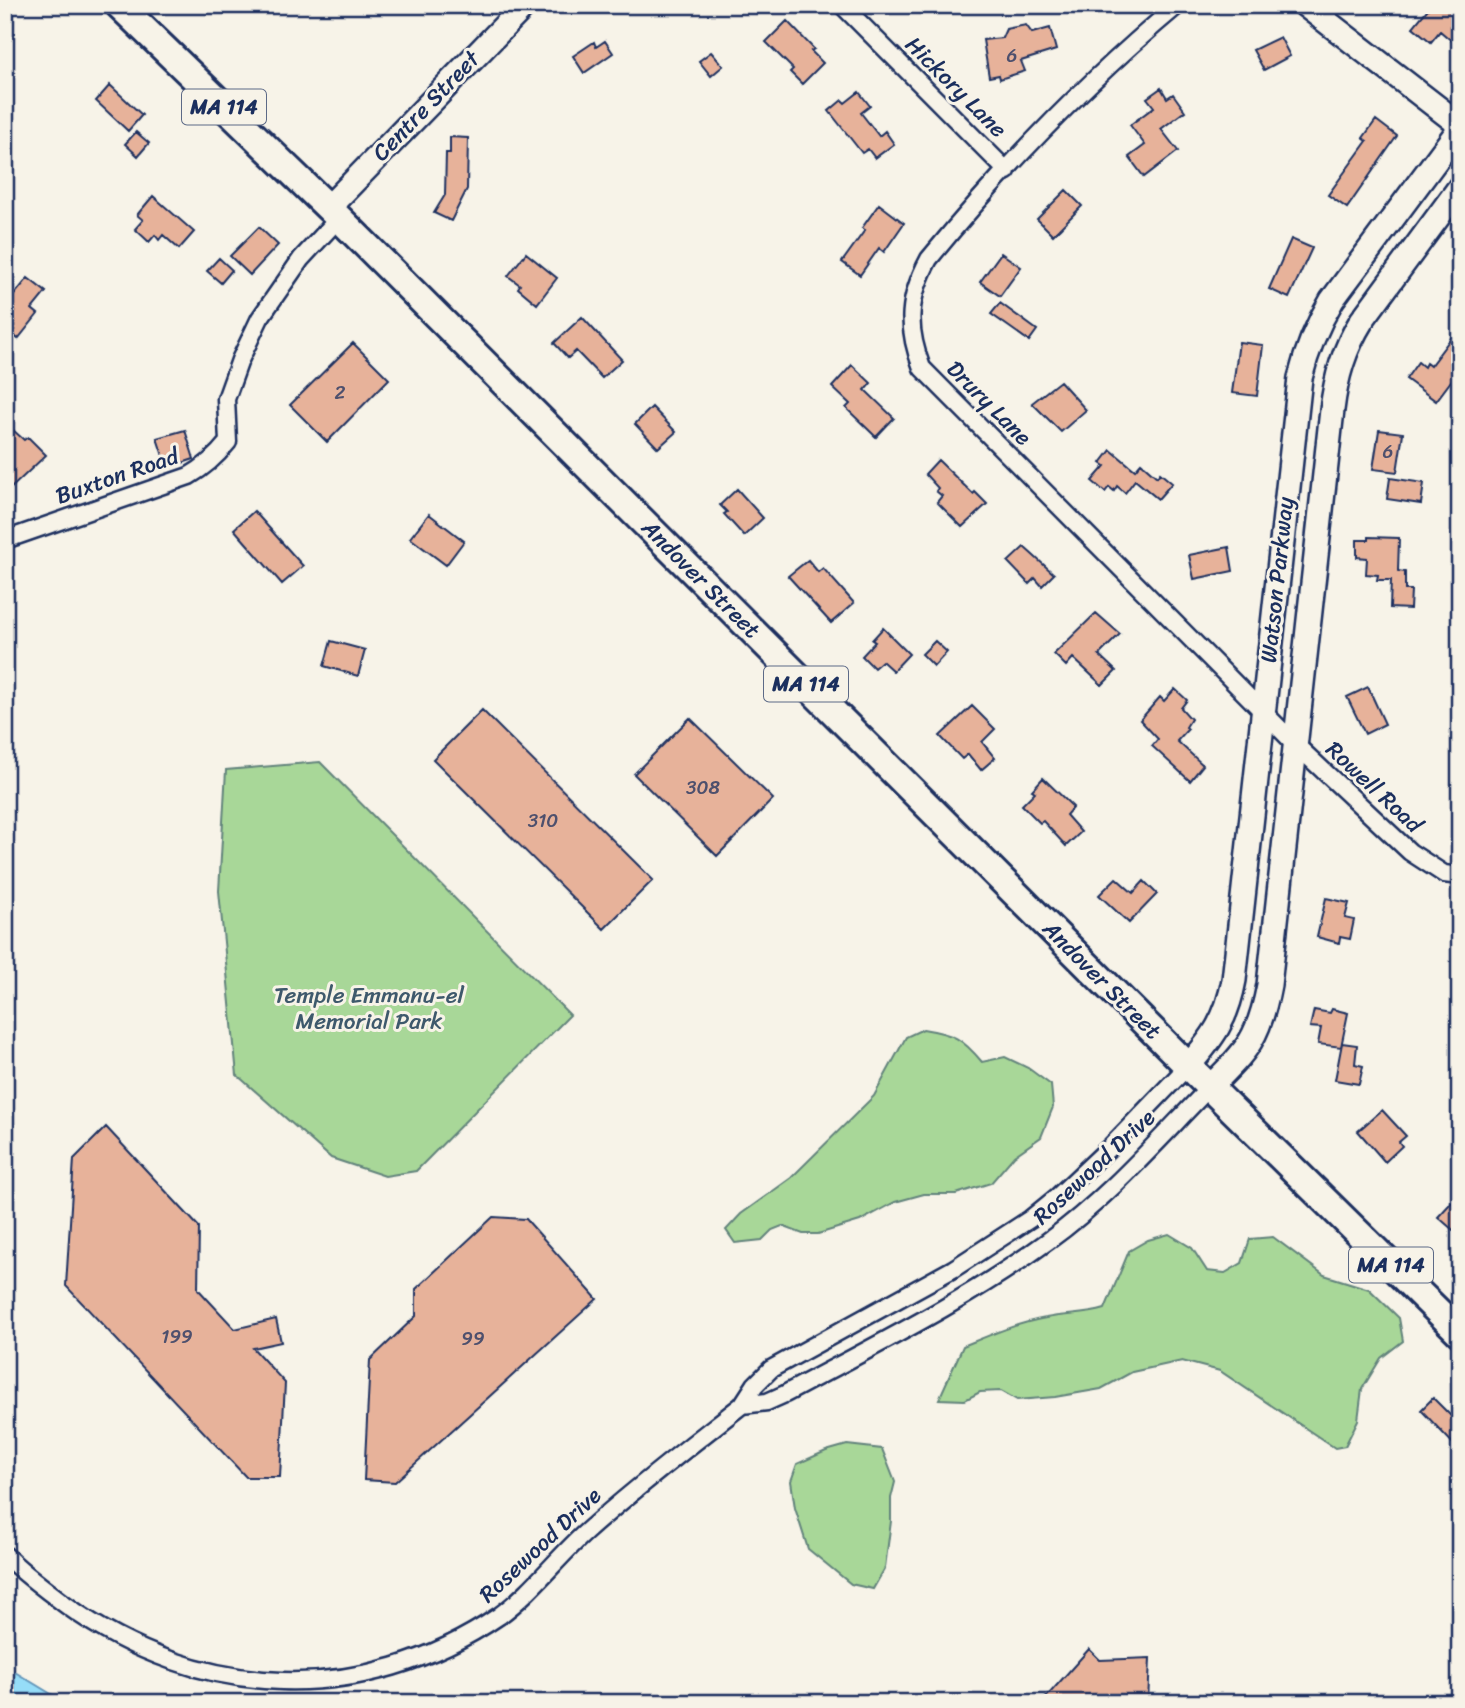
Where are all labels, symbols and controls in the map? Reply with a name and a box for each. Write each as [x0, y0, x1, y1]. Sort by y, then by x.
street label: Hickory Lane [895, 26, 1017, 148]
street label: Centre Street [362, 39, 491, 171]
house number: 6 [1007, 39, 1017, 72]
road number: MA 114 [182, 90, 266, 124]
street label: Drury Lane [936, 350, 1042, 456]
house number: 2 [335, 376, 346, 409]
street label: Buxton Road [50, 435, 186, 516]
house number: 6 [1383, 435, 1393, 468]
street label: Watson Parkway [1248, 495, 1306, 665]
street label: Andover Street [631, 509, 771, 649]
road number: MA 114 [764, 666, 848, 702]
street label: Rowell Road [1316, 731, 1434, 845]
house number: 308 [686, 771, 720, 804]
house number: 310 [528, 804, 558, 837]
street label: Andover Street [1032, 910, 1172, 1050]
park label: Temple Emmanu-el Memorial Park [274, 975, 465, 1042]
street label: Rosewood Drive [1023, 1099, 1165, 1235]
road number: MA 114 [1349, 1248, 1433, 1282]
house number: 199 [161, 1320, 193, 1353]
house number: 99 [461, 1322, 485, 1355]
street label: Rosewood Drive [469, 1477, 611, 1613]

